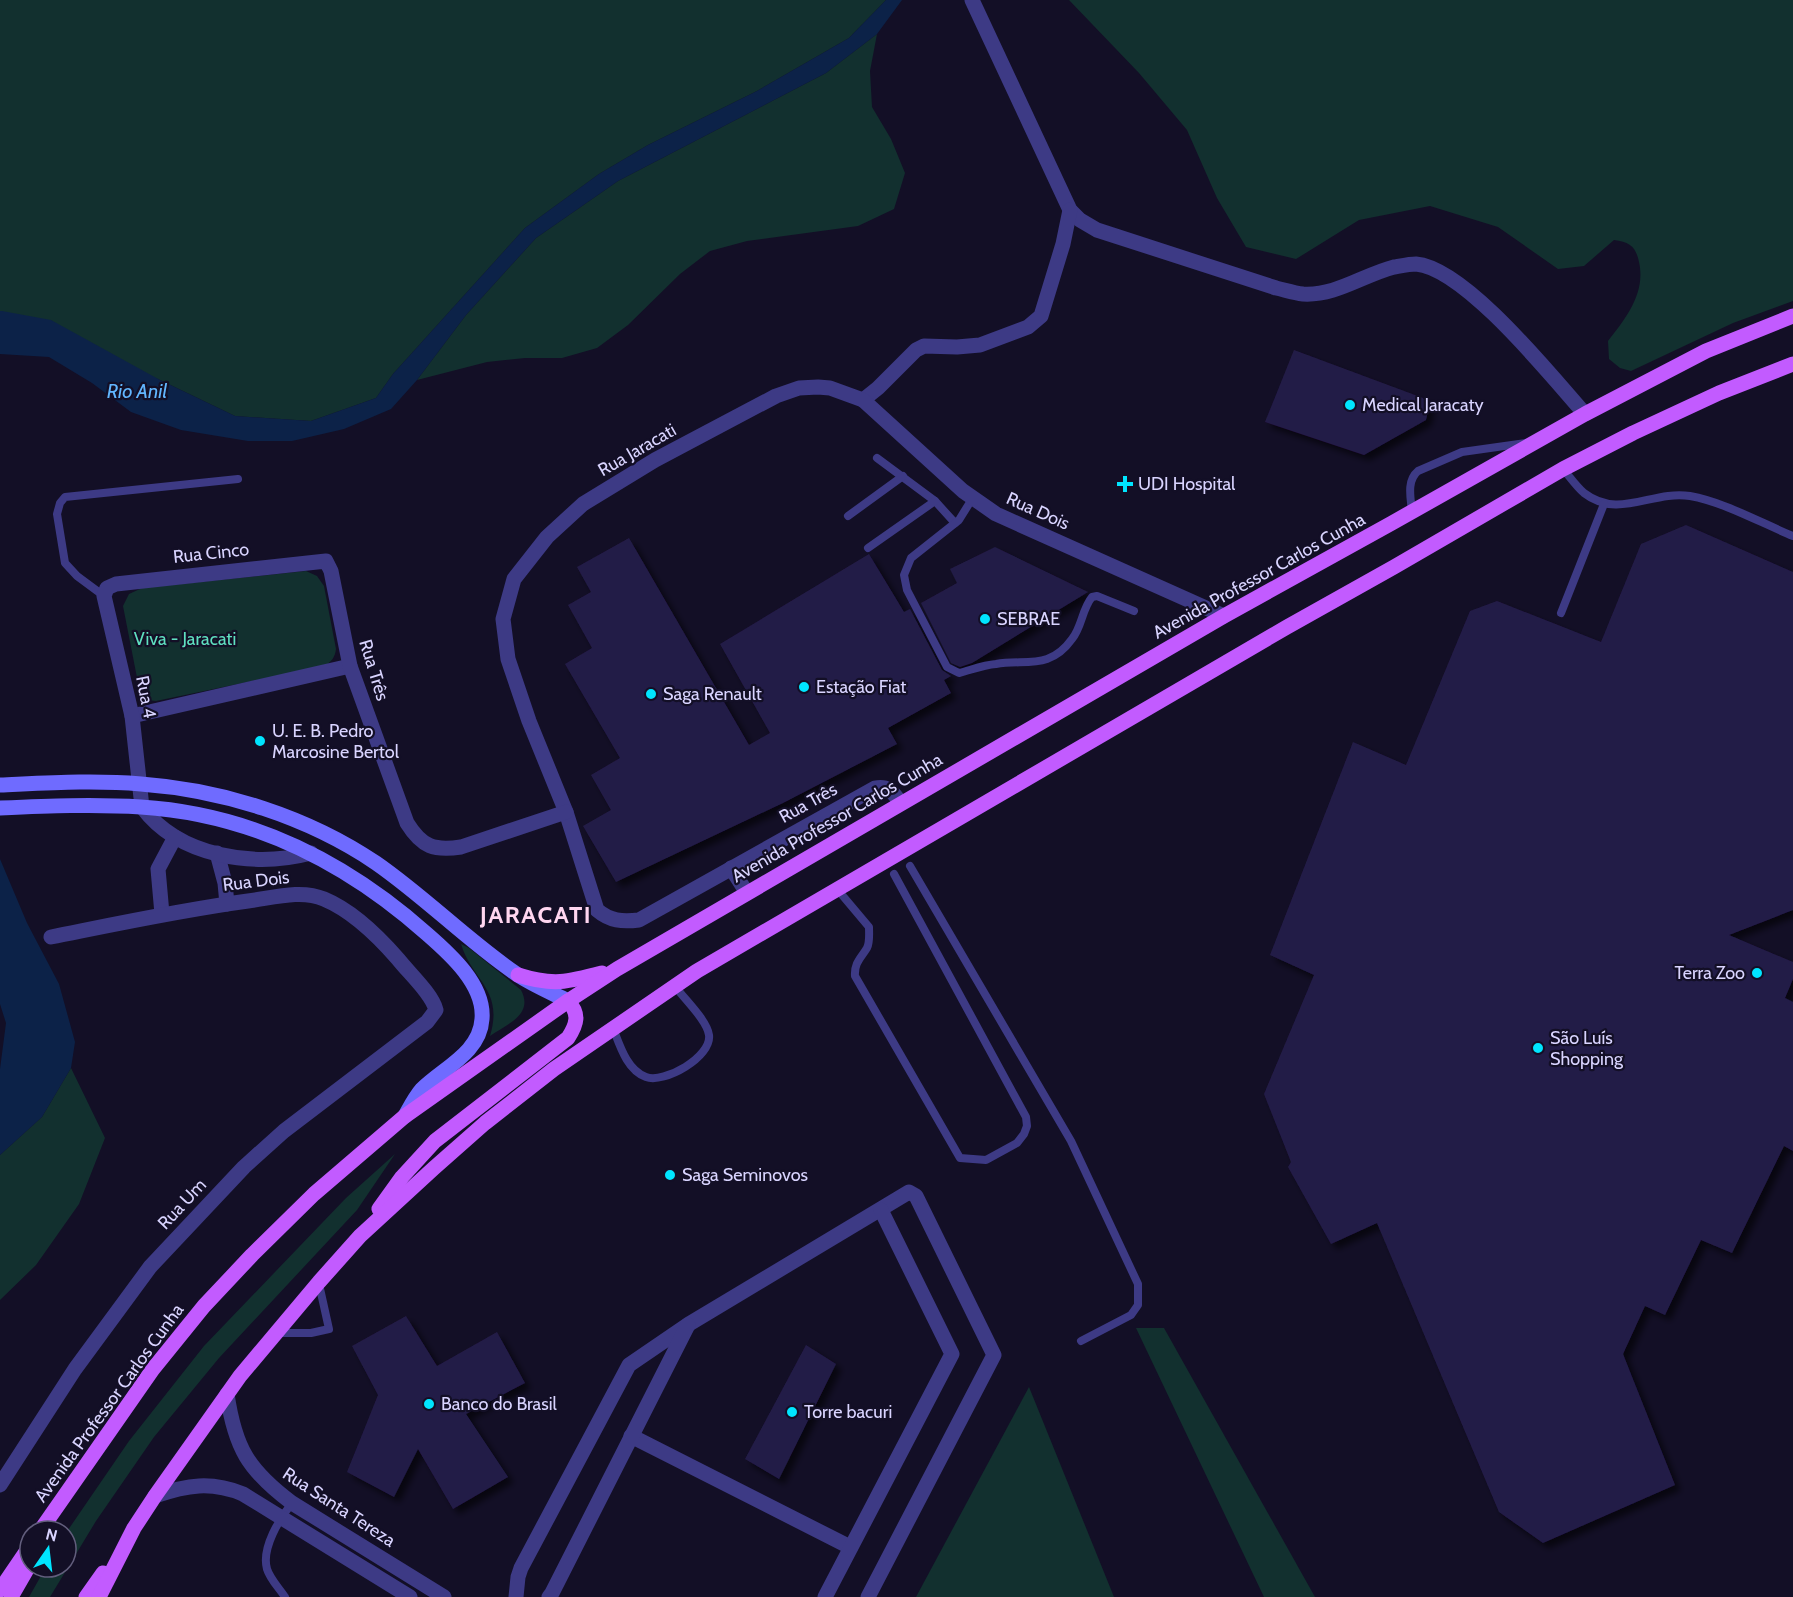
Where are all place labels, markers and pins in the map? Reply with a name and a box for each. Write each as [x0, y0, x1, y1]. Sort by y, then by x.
place label: Medical Jaracaty [1362, 394, 1484, 416]
marker: Medical Jaracaty [1343, 398, 1357, 412]
place label: UDI Hospital [1138, 473, 1236, 495]
marker: UDI Hospital [1116, 475, 1134, 493]
place label: SEBRAE [997, 608, 1060, 630]
marker: SEBRAE [978, 612, 992, 626]
place label: Estação Fiat [816, 676, 906, 698]
marker: Estação Fiat [797, 680, 811, 694]
place label: Saga Renault [663, 683, 762, 705]
marker: Saga Renault [644, 687, 658, 701]
place label: U. E. B. Pedro Marcosine Bertol [272, 720, 400, 763]
marker: U. E. B. Pedro Marcosine Bertol [253, 734, 267, 748]
place label: Terra Zoo [1675, 962, 1745, 984]
marker: Terra Zoo [1750, 966, 1764, 980]
place label: São Luís Shopping [1550, 1027, 1624, 1070]
marker: São Luís Shopping [1531, 1041, 1545, 1055]
place label: Saga Seminovos [682, 1164, 808, 1186]
marker: Saga Seminovos [663, 1168, 677, 1182]
place label: Banco do Brasil [441, 1393, 557, 1415]
marker: Banco do Brasil [422, 1397, 436, 1411]
place label: Torre bacuri [804, 1401, 892, 1423]
marker: Torre bacuri [785, 1405, 799, 1419]

